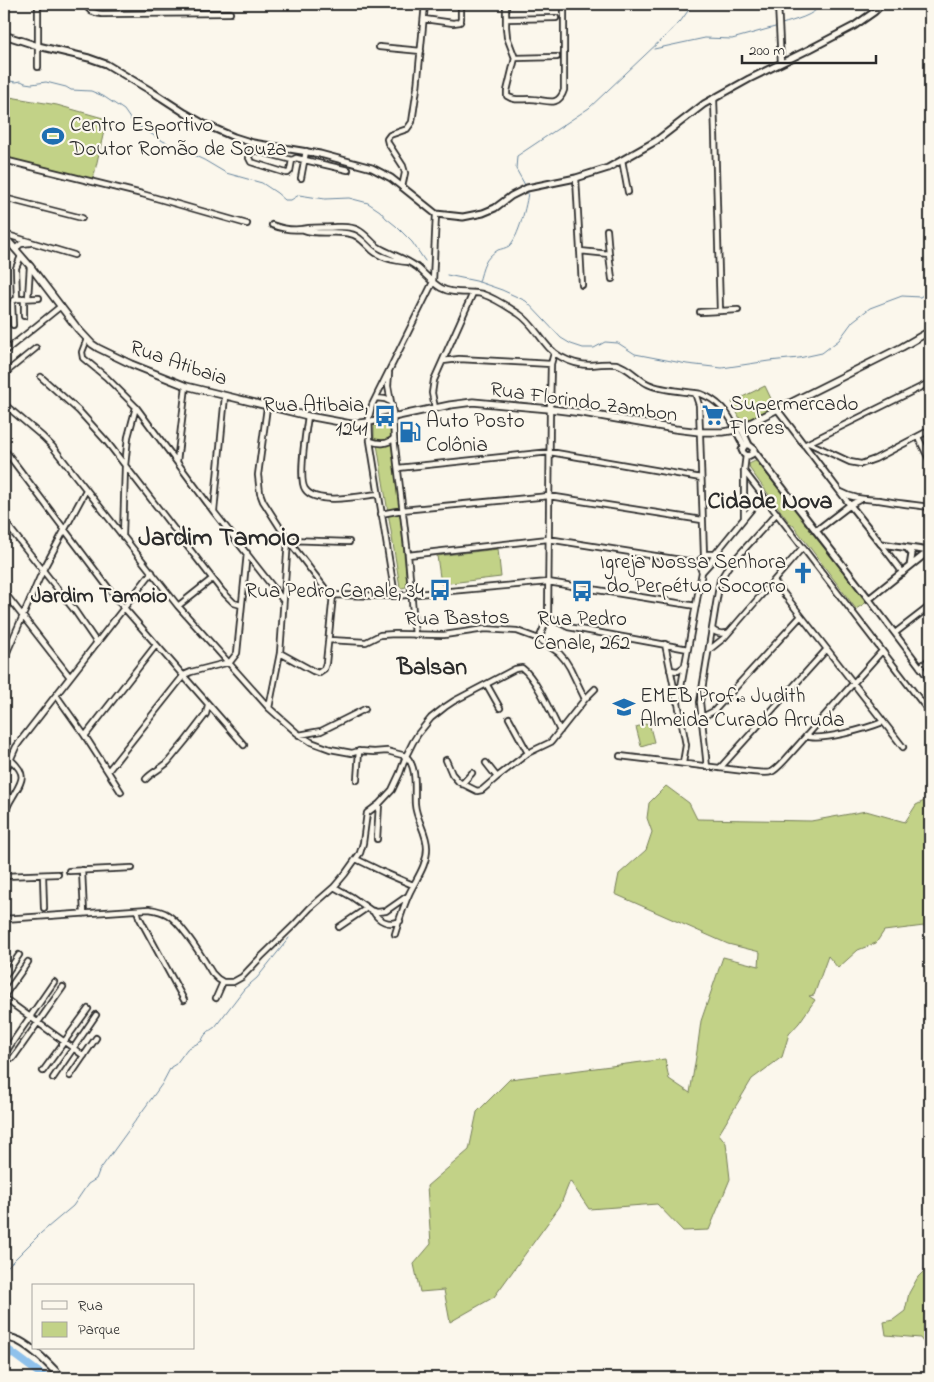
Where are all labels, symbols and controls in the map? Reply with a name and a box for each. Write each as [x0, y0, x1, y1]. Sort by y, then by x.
scale bar [742, 32, 875, 64]
text: 200 m [749, 40, 785, 62]
place label: Centro Esportivo Doutor Romão de Souza [69, 111, 287, 165]
sports icon: Centro Esportivo Doutor Romão de Souza [40, 123, 66, 149]
street label: Rua Atibaia [125, 333, 231, 395]
street label: Rua Florindo Zambon [488, 375, 679, 431]
place label: Supermercado Flores [729, 390, 858, 444]
place label: Rua Atibaia, 1241 [263, 391, 368, 445]
supermarket icon: Supermercado Flores [700, 402, 726, 428]
bus stop icon: Rua Atibaia, 1241 [372, 403, 398, 429]
place label: Auto Posto Colônia [426, 407, 525, 461]
fuel station icon: Auto Posto Colônia [397, 419, 423, 445]
district label: Cidade Nova [707, 485, 833, 520]
district label: Jardim Tamoio [138, 520, 300, 558]
place label: Igreja Nossa Senhora do Perpétuo Socorro [600, 548, 786, 602]
church icon: Igreja Nossa Senhora do Perpétuo Socorro [790, 560, 816, 586]
place label: Rua Pedro Canale, 34 [245, 577, 424, 607]
bus stop icon: Rua Pedro Canale, 34 [427, 577, 453, 603]
bus stop icon: Rua Pedro Canale, 262 [569, 578, 595, 604]
district label: Jardim Tamoio [31, 581, 167, 613]
street label: Rua Bastos [404, 603, 510, 635]
place label: Rua Pedro Canale, 262 [534, 605, 630, 659]
district label: Balsan [396, 651, 467, 686]
place label: EMEB Prof.ª Judith Almeida Curado Arruda [640, 682, 845, 736]
school or university icon: EMEB Prof.ª Judith Almeida Curado Arruda [611, 694, 637, 720]
legend [32, 1284, 195, 1350]
text: Rua [78, 1295, 103, 1317]
text: Parque [78, 1319, 120, 1341]

